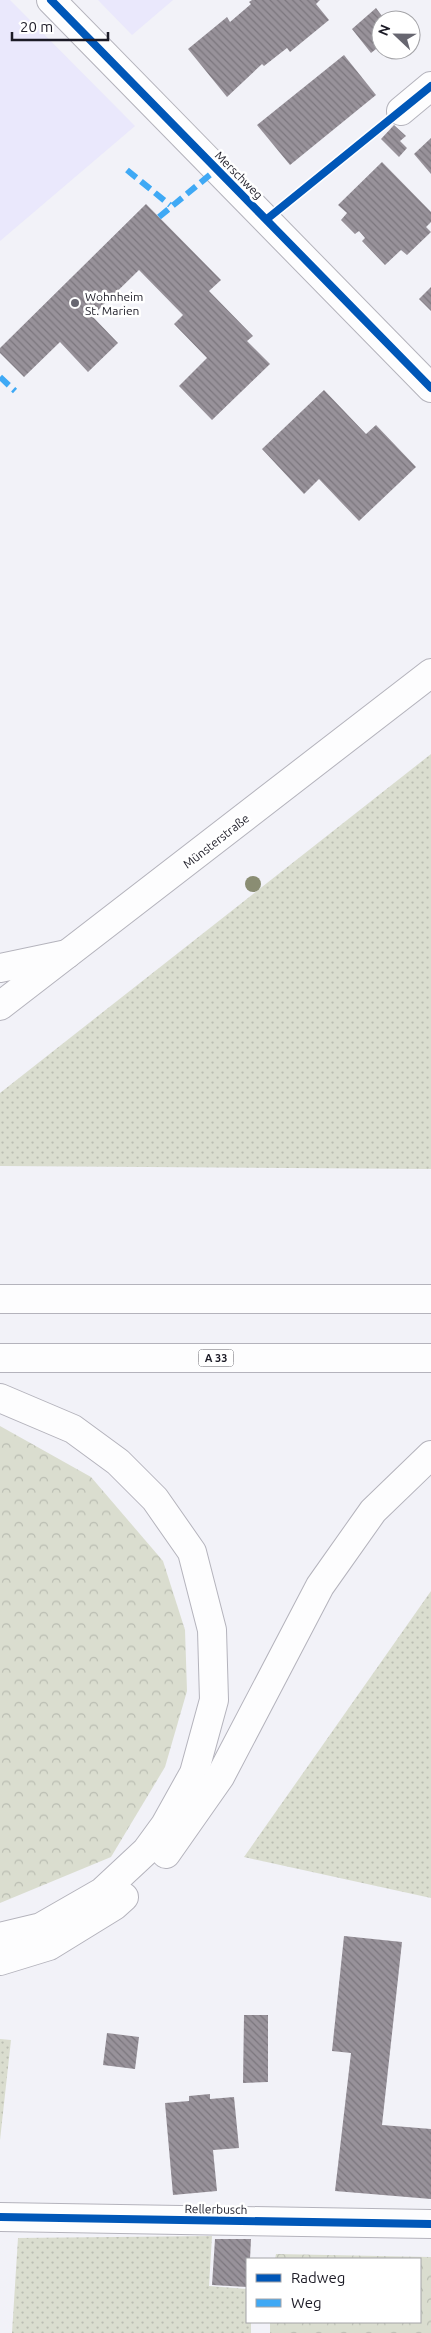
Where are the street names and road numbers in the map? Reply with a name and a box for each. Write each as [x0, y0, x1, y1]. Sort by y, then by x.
street label: Merschweg [212, 148, 266, 202]
street label: Münsterstraße [181, 811, 251, 871]
road number: A 33 [198, 1350, 234, 1366]
street label: Rellerbusch [184, 2202, 248, 2216]

